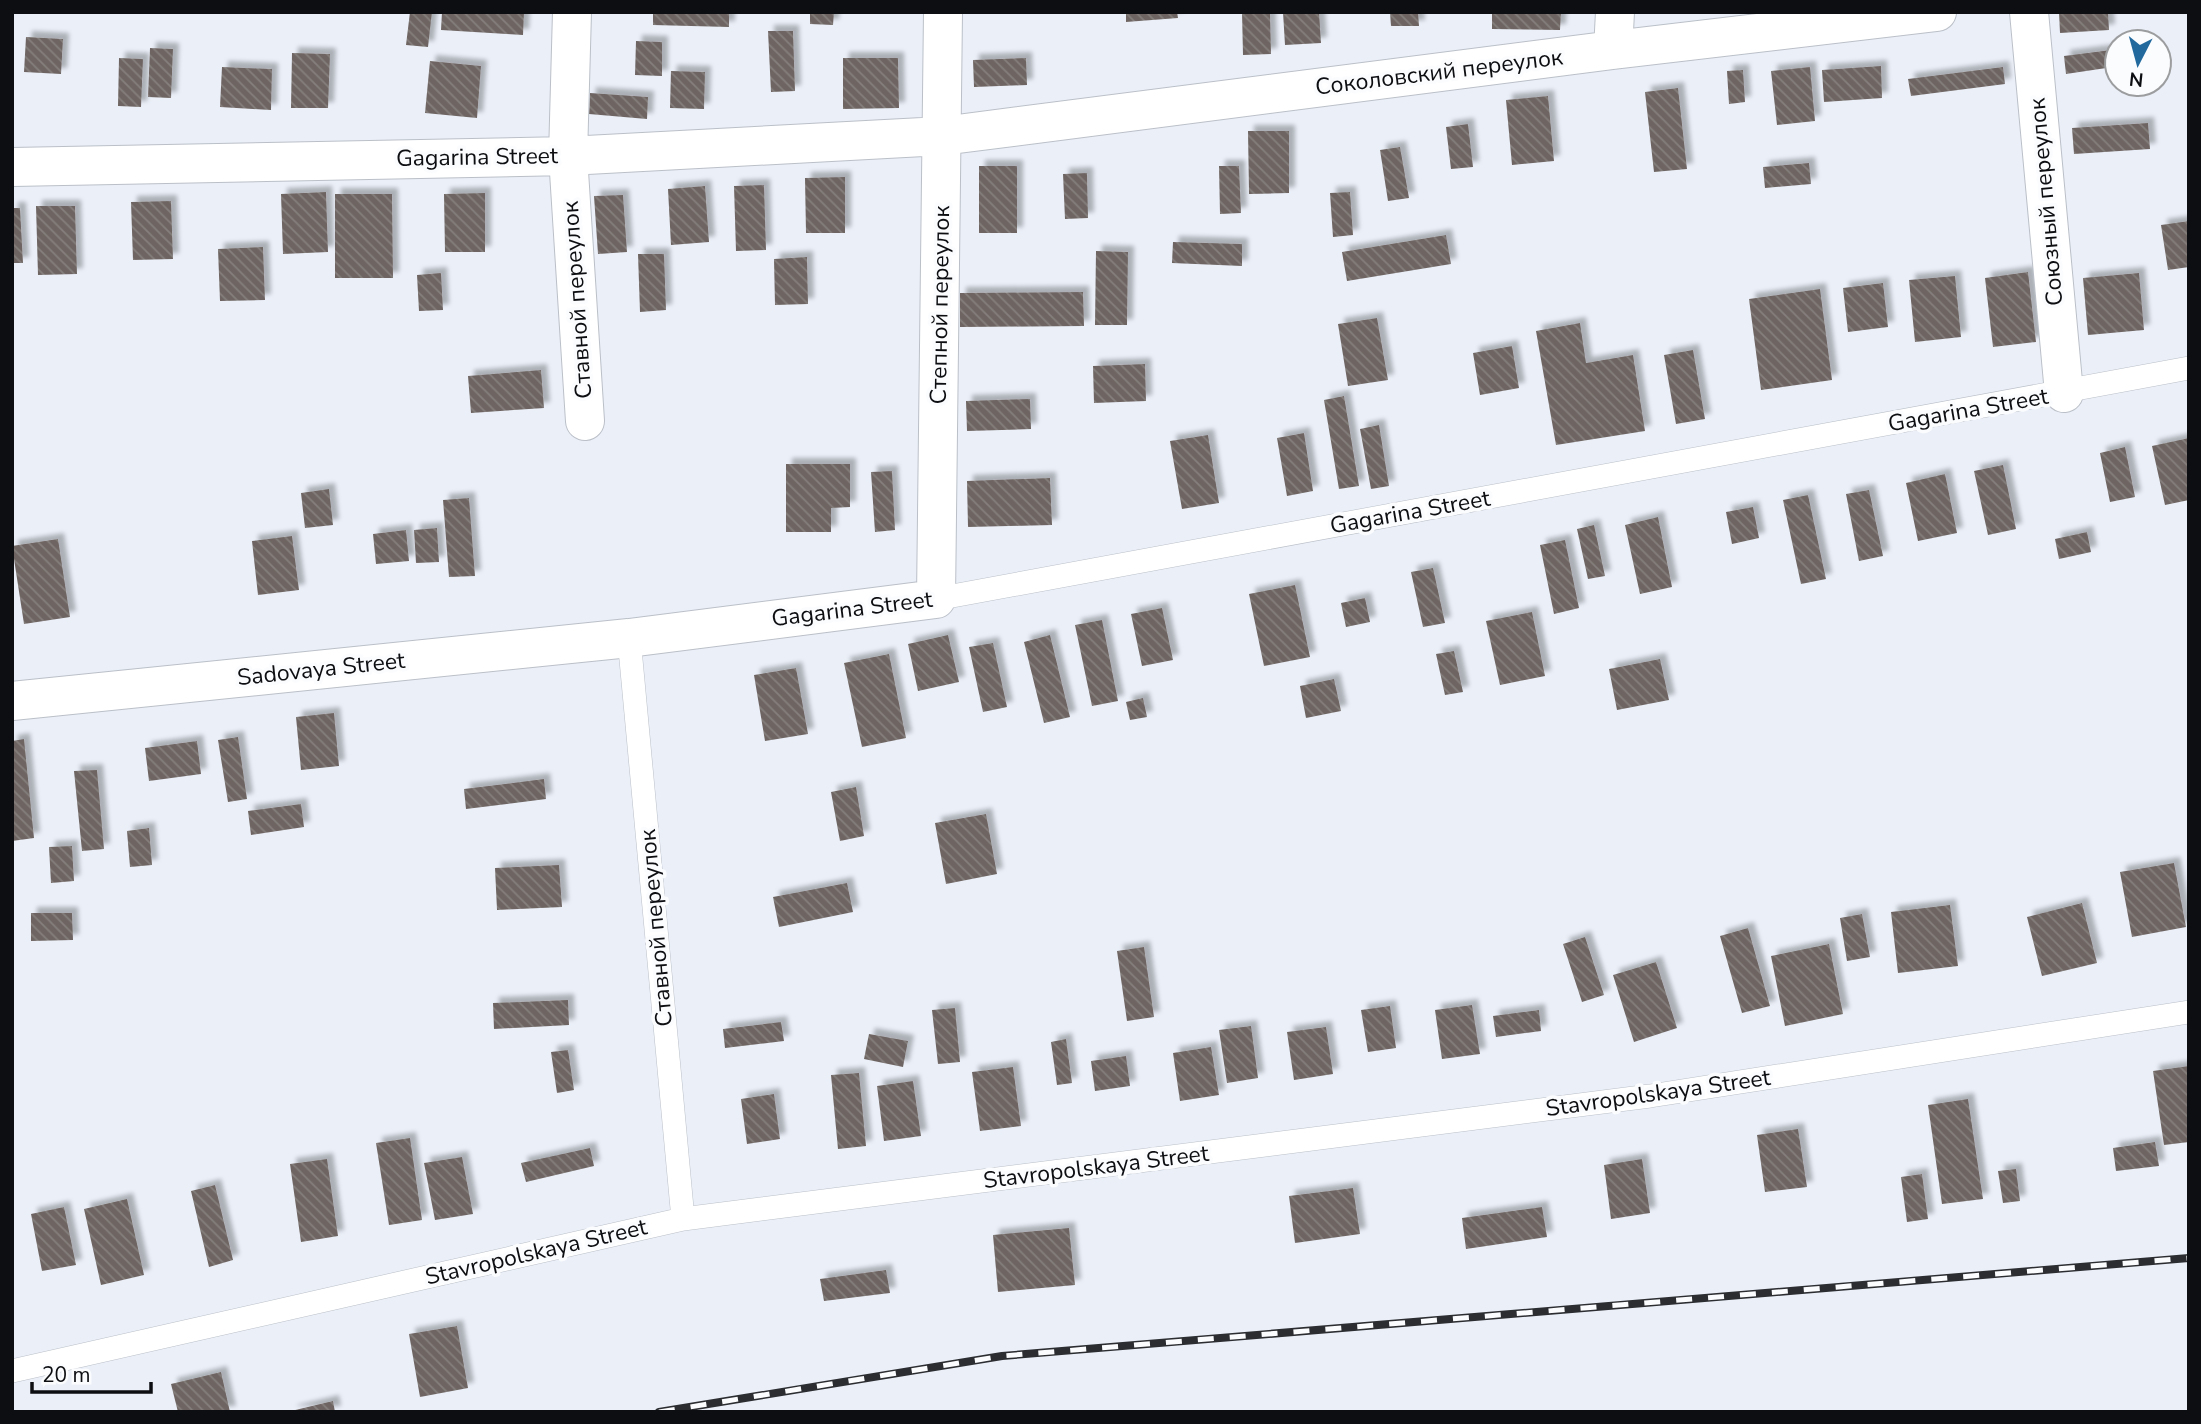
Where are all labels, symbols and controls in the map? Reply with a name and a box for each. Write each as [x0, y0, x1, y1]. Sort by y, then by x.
north arrow [2103, 28, 2173, 98]
street label: Соколовский переулок [1313, 41, 1565, 103]
text: N [2128, 65, 2145, 93]
street label: Союзный переулок [2021, 96, 2071, 307]
street label: Gagarina Street [396, 140, 559, 174]
street label: Ставной переулок [555, 199, 599, 400]
street label: Степной переулок [923, 204, 957, 405]
street label: Gagarina Street [1886, 381, 2051, 439]
street label: Gagarina Street [1328, 483, 1493, 541]
street label: Gagarina Street [770, 584, 935, 634]
street label: Sadovaya Street [236, 645, 407, 693]
street label: Ставной переулок [632, 827, 680, 1028]
street label: Stavropolskaya Street [1544, 1062, 1773, 1124]
street label: Stavropolskaya Street [982, 1138, 1211, 1196]
street label: Stavropolskaya Street [422, 1211, 651, 1293]
scale bar [32, 1350, 150, 1394]
text: 20 m [42, 1361, 91, 1389]

